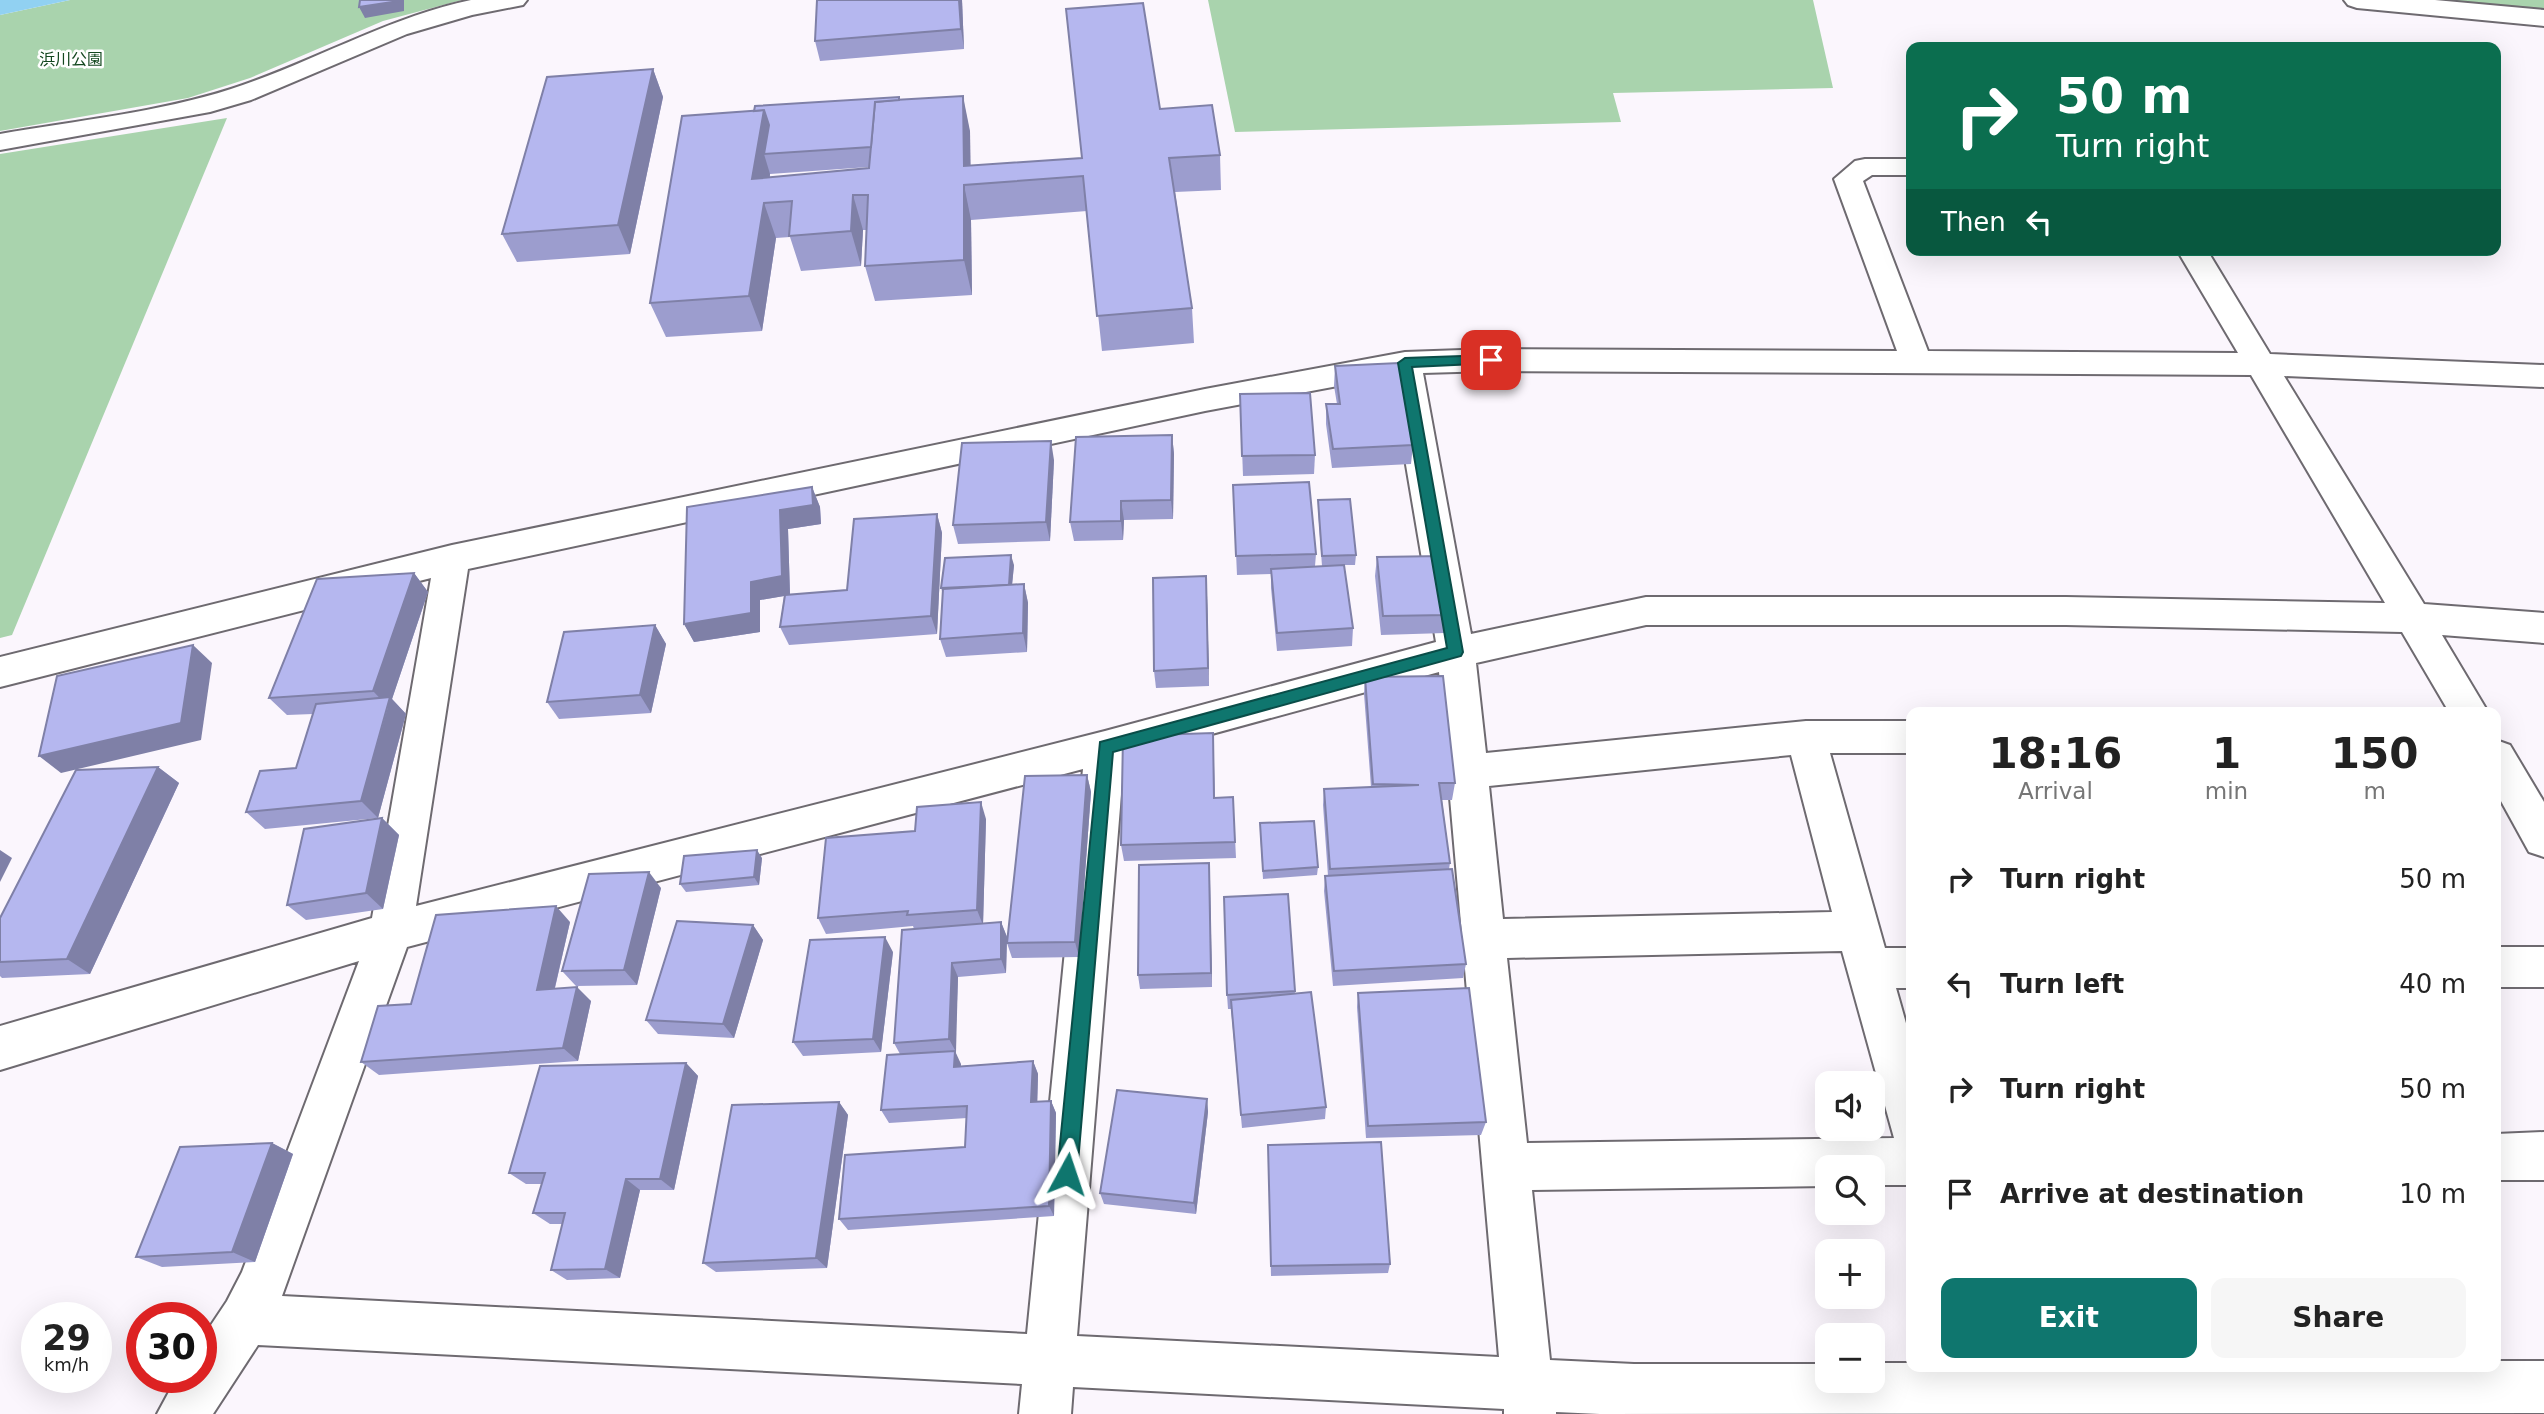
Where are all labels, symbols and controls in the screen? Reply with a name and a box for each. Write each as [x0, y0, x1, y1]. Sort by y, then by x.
park label: 浜川公園 [39, 50, 103, 69]
text: 50 m [2056, 68, 2192, 125]
icon: right [1941, 70, 2032, 161]
text: Turn right [2056, 127, 2209, 165]
icon: left [2020, 203, 2058, 241]
text: Then [1941, 207, 2006, 237]
pin [1461, 330, 1521, 390]
icon: arrive [1472, 341, 1510, 379]
text: 18:16 [1989, 729, 2122, 778]
text: 1 [2212, 729, 2241, 778]
text: 150 [2331, 729, 2418, 778]
text: Arrival [2018, 778, 2093, 804]
text: min [2205, 778, 2248, 804]
text: m [2363, 778, 2386, 804]
icon: right [1941, 860, 1979, 898]
text: Turn right [2000, 864, 2145, 894]
text: 50 m [2399, 864, 2466, 894]
icon: left [1941, 965, 1979, 1003]
text: Turn left [2000, 969, 2124, 999]
text: 40 m [2399, 969, 2466, 999]
icon: right [1941, 1070, 1979, 1108]
map controls [1815, 1071, 1885, 1393]
button: sound [1815, 1071, 1885, 1141]
text: Turn right [2000, 1074, 2145, 1104]
text: 50 m [2399, 1074, 2466, 1104]
position arrow [1030, 1137, 1104, 1211]
button: search [1815, 1155, 1885, 1225]
icon: arrive [1941, 1175, 1979, 1213]
text: Arrive at destination [2000, 1179, 2304, 1209]
text: 10 m [2399, 1179, 2466, 1209]
button: + [1815, 1239, 1885, 1309]
button: Exit [1941, 1278, 2197, 1358]
button: Share [2211, 1278, 2466, 1358]
speed limit sign: 30 [126, 1302, 217, 1393]
text: 29 [42, 1318, 91, 1358]
button: − [1815, 1323, 1885, 1393]
text: km/h [44, 1354, 89, 1375]

